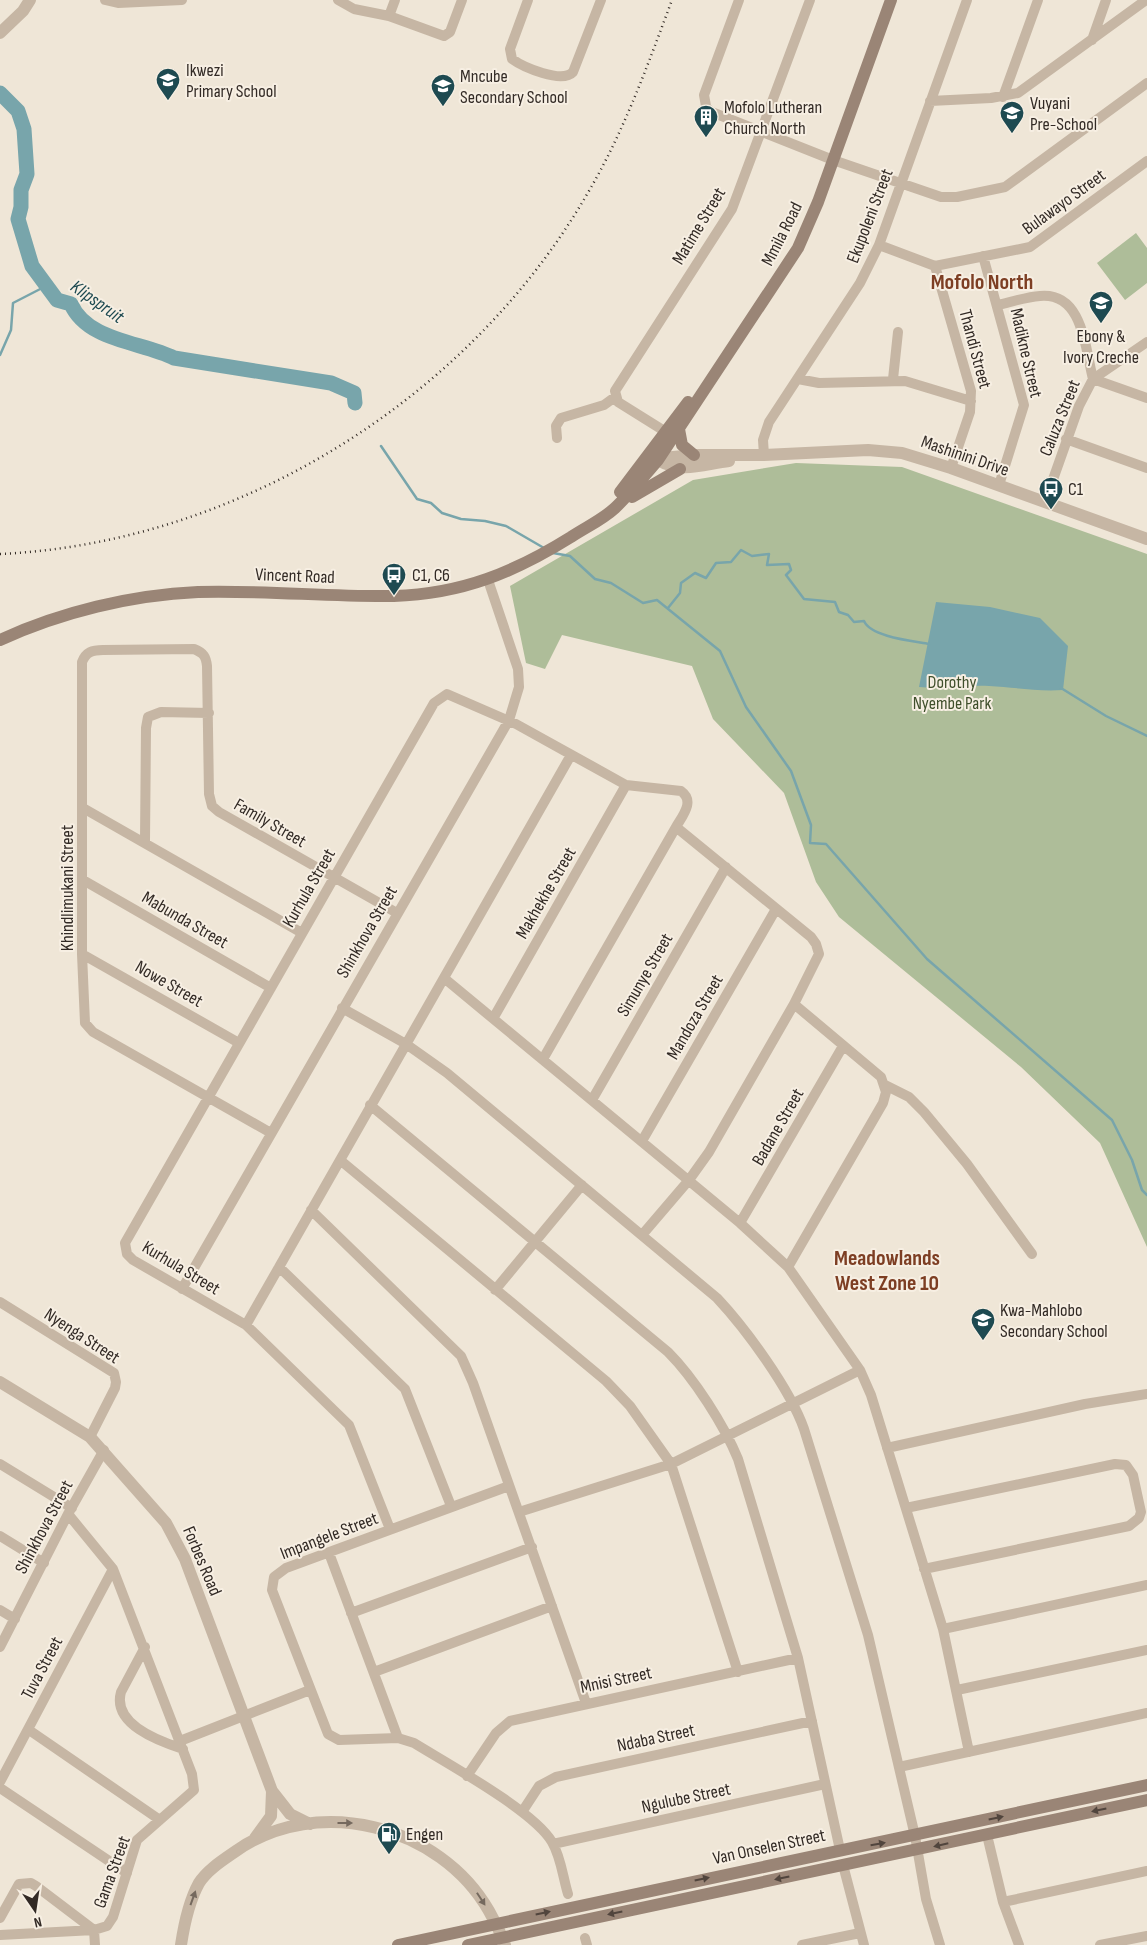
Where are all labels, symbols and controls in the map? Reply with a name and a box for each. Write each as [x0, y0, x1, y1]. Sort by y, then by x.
place label: Ikwezi Primary School [186, 60, 277, 102]
place label: Mncube Secondary School [460, 66, 568, 108]
school or university icon: Ikwezi Primary School [155, 67, 181, 101]
school or university icon: Mncube Secondary School [430, 73, 456, 107]
place label: Vuyani Pre-School [1030, 93, 1097, 135]
place label: Mofolo Lutheran Church North [724, 97, 822, 139]
school or university icon: Vuyani Pre-School [999, 100, 1025, 134]
building icon: Mofolo Lutheran Church North [693, 104, 719, 138]
street label: Ekupoleni Street [842, 165, 898, 266]
street label: Bulawayo Street [1018, 165, 1110, 239]
street label: Matime Street [668, 183, 730, 268]
street label: Mmila Road [757, 199, 807, 269]
district label: Mofolo North [931, 269, 1033, 296]
water label: Klipspruit [66, 275, 129, 329]
school or university icon: Ebony & Ivory Creche [1088, 290, 1114, 324]
street label: Madikne Street [1006, 306, 1047, 400]
street label: Thandi Street [954, 307, 996, 391]
place label: Ebony & Ivory Creche [1063, 326, 1139, 368]
street label: Caluza Street [1035, 376, 1085, 459]
street label: Mashinini Drive [918, 431, 1012, 481]
bus stop icon: C1 [1038, 476, 1064, 510]
place label: C1 [1068, 479, 1084, 500]
bus stop icon: C1, C6 [381, 562, 407, 596]
street label: Vincent Road [255, 564, 335, 588]
place label: C1, C6 [412, 565, 450, 586]
park label: Dorothy Nyembe Park [913, 672, 991, 714]
street label: Family Street [230, 794, 310, 852]
street label: Khindlimukani Street [57, 824, 78, 951]
street label: Makhekhe Street [511, 843, 581, 942]
street label: Kurhula Street [278, 845, 340, 931]
street label: Shinkhova Street [332, 882, 402, 982]
street label: Mabunda Street [138, 887, 232, 953]
street label: Simunye Street [613, 929, 678, 1020]
street label: Nowe Street [131, 956, 207, 1012]
street label: Mandoza Street [662, 970, 728, 1063]
street label: Badane Street [748, 1084, 809, 1169]
street label: Kurhula Street [138, 1237, 224, 1300]
district label: Meadowlands West Zone 10 [834, 1245, 940, 1297]
place label: Kwa-Mahlobo Secondary School [1000, 1300, 1108, 1342]
street label: Nyenga Street [40, 1304, 124, 1368]
school or university icon: Kwa-Mahlobo Secondary School [970, 1307, 996, 1341]
street label: Shinkhova Street [11, 1476, 78, 1577]
street label: Impangele Street [277, 1508, 381, 1564]
street label: Forbes Road [178, 1523, 226, 1599]
street label: Tuva Street [17, 1633, 67, 1703]
street label: Mnisi Street [578, 1662, 654, 1698]
street label: Ndaba Street [615, 1719, 697, 1756]
street label: Ngulube Street [640, 1778, 733, 1818]
one-way arrow [1092, 1806, 1107, 1814]
one-way arrow [989, 1813, 1005, 1821]
one-way arrow [337, 1819, 353, 1827]
fuel station icon: Engen [376, 1821, 402, 1855]
place label: Engen [406, 1824, 443, 1845]
street label: Van Onselen Street [711, 1825, 828, 1869]
street label: Gama Street [89, 1833, 135, 1911]
one-way arrow [870, 1839, 886, 1847]
one-way arrow [933, 1841, 948, 1849]
one-way arrow [774, 1874, 789, 1882]
one-way arrow [695, 1875, 711, 1883]
north arrow [10, 1885, 60, 1935]
one-way arrow [189, 1890, 197, 1905]
one-way arrow [477, 1893, 486, 1906]
one-way arrow [536, 1909, 551, 1917]
one-way arrow [608, 1909, 623, 1917]
text: N [32, 1913, 43, 1931]

